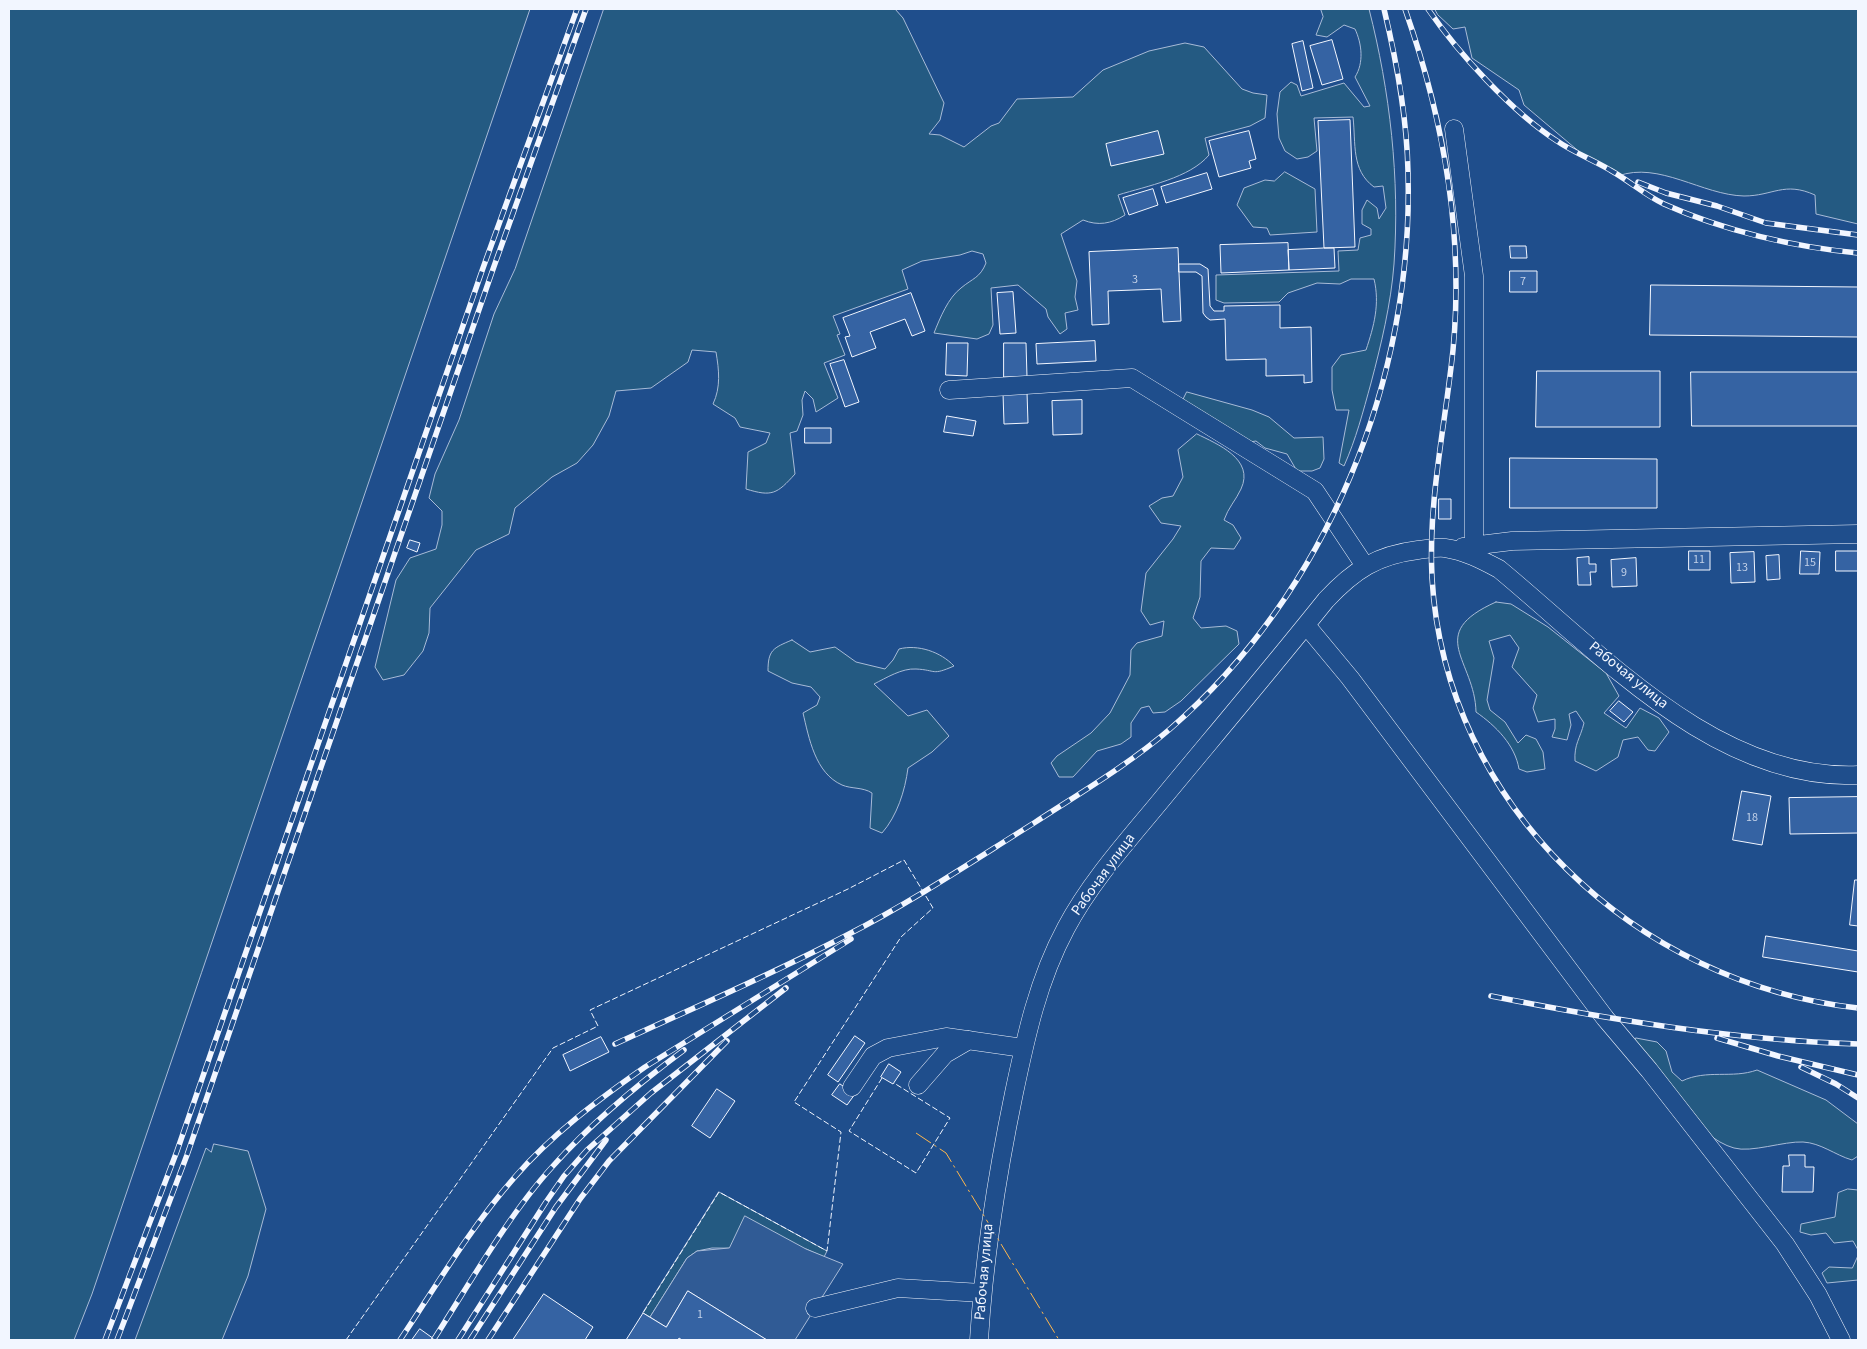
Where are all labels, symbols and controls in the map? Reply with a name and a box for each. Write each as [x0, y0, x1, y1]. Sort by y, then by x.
house number: 3 [1132, 273, 1138, 287]
house number: 7 [1520, 275, 1526, 289]
house number: 11 [1693, 553, 1705, 567]
house number: 15 [1804, 556, 1816, 570]
house number: 13 [1736, 561, 1748, 575]
house number: 9 [1621, 566, 1627, 580]
street label: Рабочая улица [1585, 638, 1671, 714]
house number: 18 [1746, 811, 1758, 825]
street label: Рабочая улица [1068, 830, 1140, 920]
street label: Рабочая улица [972, 1223, 998, 1321]
house number: 1 [697, 1308, 703, 1322]

